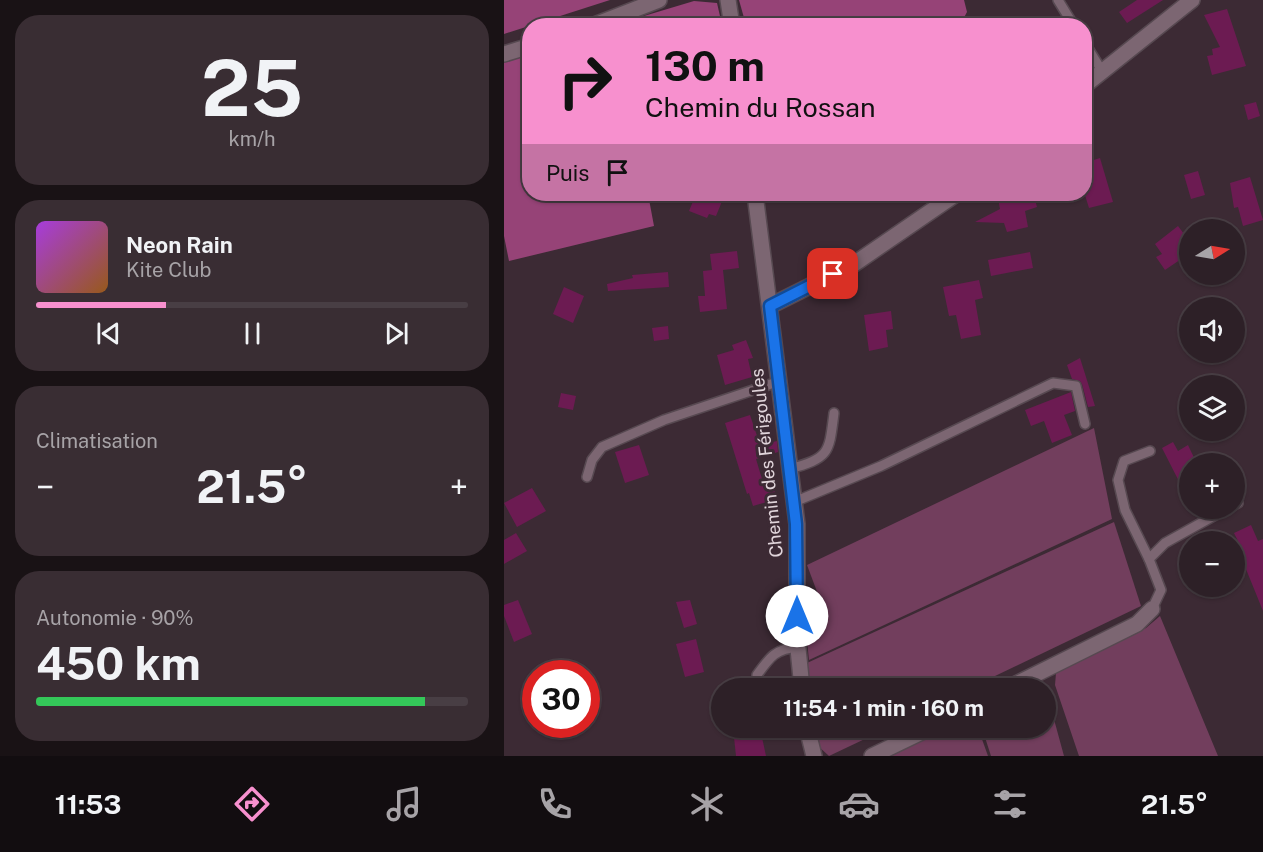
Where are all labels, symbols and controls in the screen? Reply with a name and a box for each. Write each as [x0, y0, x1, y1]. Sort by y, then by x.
text: 130 m [645, 41, 765, 90]
text: 25 [201, 42, 303, 134]
icon: right [546, 42, 624, 120]
text: Chemin du Rossan [645, 91, 876, 123]
text: km/h [228, 127, 276, 151]
icon: arrive [601, 156, 634, 189]
text: Puis [546, 160, 589, 186]
north arrow [1179, 219, 1245, 285]
map controls [1179, 219, 1245, 597]
text: Neon Rain [126, 232, 233, 258]
pin [807, 248, 858, 299]
icon: arrive [816, 257, 849, 290]
text: Kite Club [126, 258, 211, 282]
button: sound [1179, 297, 1245, 363]
icon: previous [92, 317, 125, 350]
icon: pause [236, 317, 269, 350]
icon: next [380, 317, 413, 350]
street label: Chemin des Férigoules [746, 368, 787, 559]
button: layers [1179, 375, 1245, 441]
text: Climatisation [36, 429, 158, 453]
button: + [1179, 453, 1245, 519]
text: 21.5° [196, 460, 308, 513]
text: − [36, 468, 54, 506]
text: + [450, 468, 468, 506]
button: − [1179, 531, 1245, 597]
position arrow [765, 584, 829, 648]
text: Autonomie · 90% [36, 606, 194, 630]
text: 450 km [36, 637, 201, 690]
speed limit sign: 30 [522, 660, 600, 738]
text: 11:54 · 1 min · 160 m [783, 695, 984, 721]
icon: directions [231, 783, 273, 825]
icon: music [383, 783, 425, 825]
icon: phone [534, 783, 576, 825]
icon: climate [686, 783, 728, 825]
icon: car [838, 783, 880, 825]
icon: filters [989, 783, 1031, 825]
text: 11:53 [55, 788, 121, 820]
text: 21.5° [1141, 788, 1208, 820]

